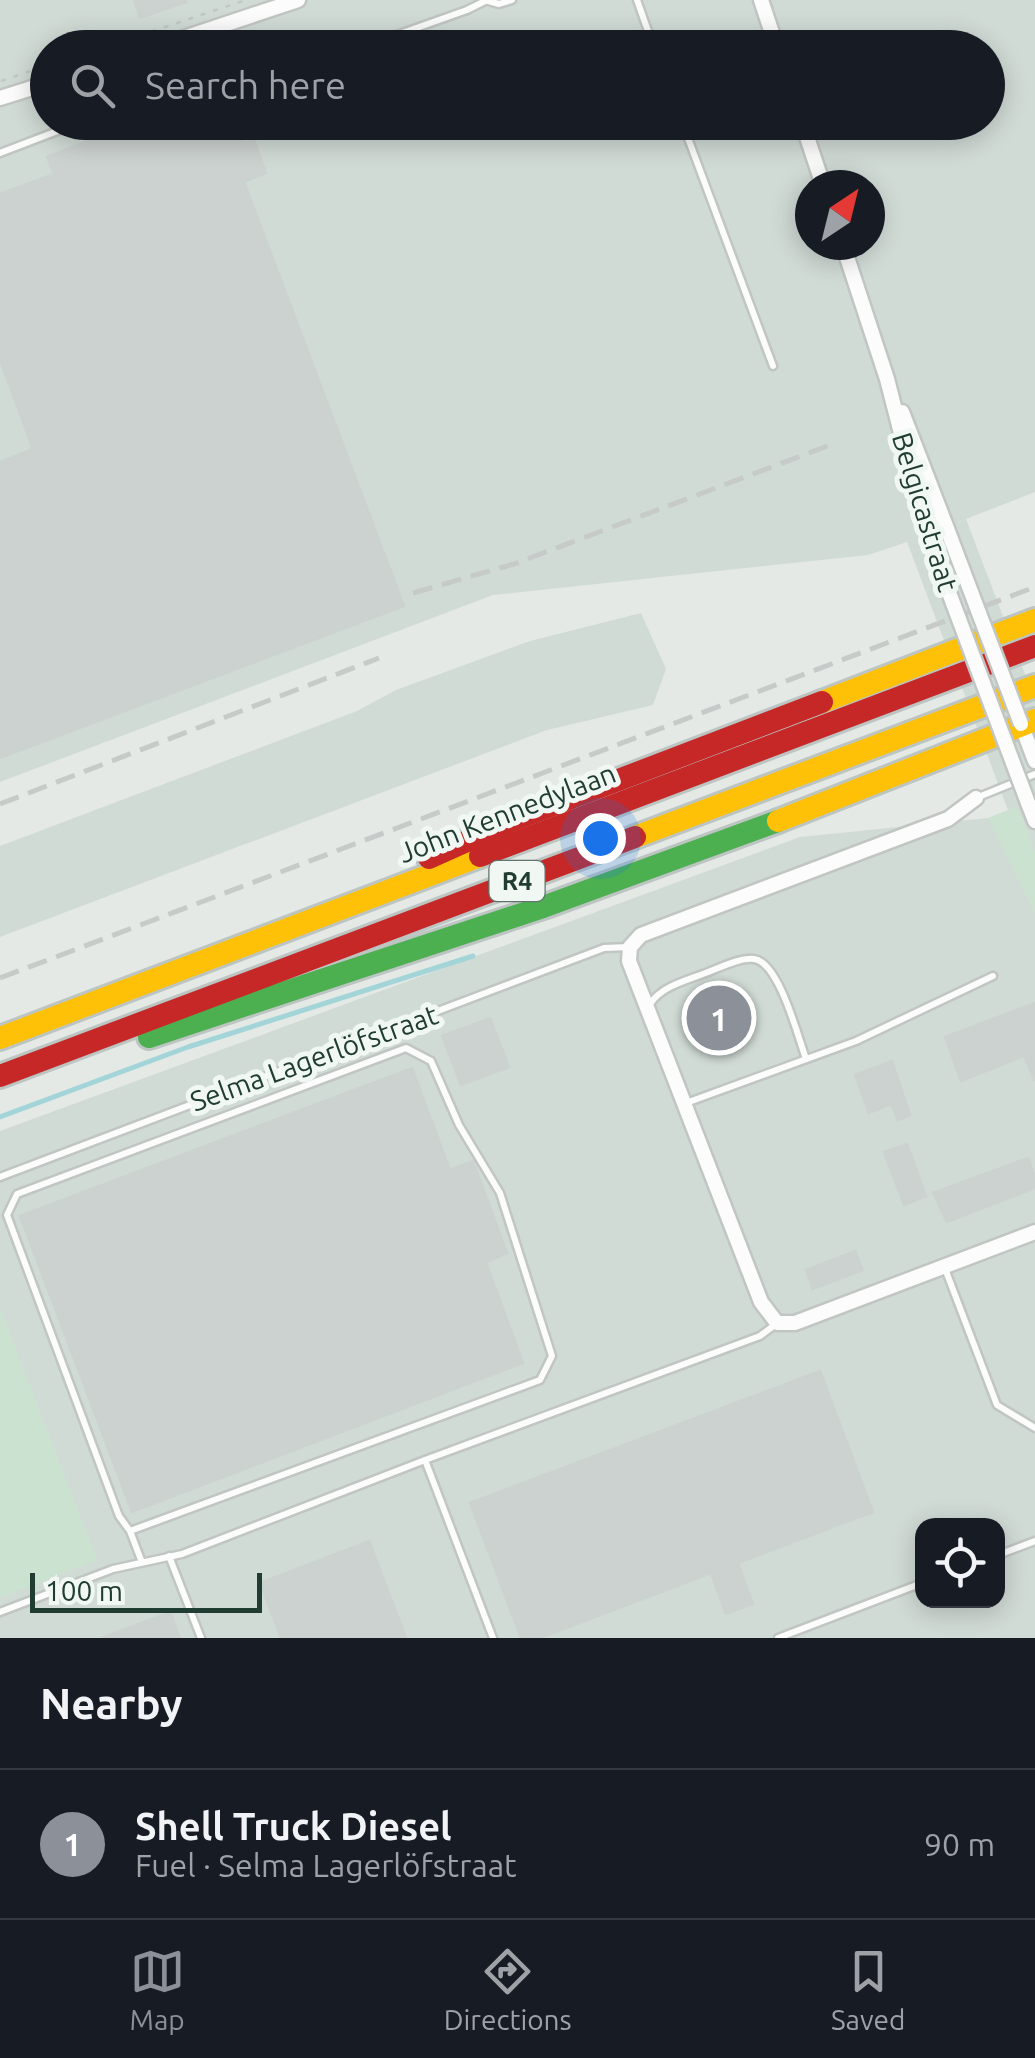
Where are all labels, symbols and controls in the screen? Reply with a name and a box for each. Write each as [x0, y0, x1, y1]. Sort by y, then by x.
search box [30, 30, 1005, 140]
icon: search [65, 58, 120, 113]
text: Search here [145, 64, 346, 106]
north arrow [795, 170, 885, 260]
street label: Belgicastraat [887, 429, 964, 595]
street label: John Kennedylaan [394, 757, 620, 868]
your location [575, 813, 626, 864]
road number: R4 [490, 861, 544, 901]
pin: 1 [686, 980, 752, 1056]
street label: Selma Lagerlöfstraat [186, 998, 442, 1117]
map controls [915, 1518, 1005, 1608]
button: locate [915, 1518, 1005, 1608]
scale bar [30, 1568, 262, 1612]
text: 100 m [45, 1575, 123, 1606]
text: Nearby [40, 1680, 183, 1727]
text: Shell Truck Diesel [135, 1805, 452, 1847]
text: 1 [63, 1826, 82, 1862]
text: 90 m [924, 1826, 995, 1862]
text: Fuel · Selma Lagerlöfstraat [135, 1847, 517, 1883]
tab: Map [130, 1944, 185, 2035]
tab: Directions [444, 1944, 572, 2035]
tab: Saved [831, 1944, 905, 2035]

